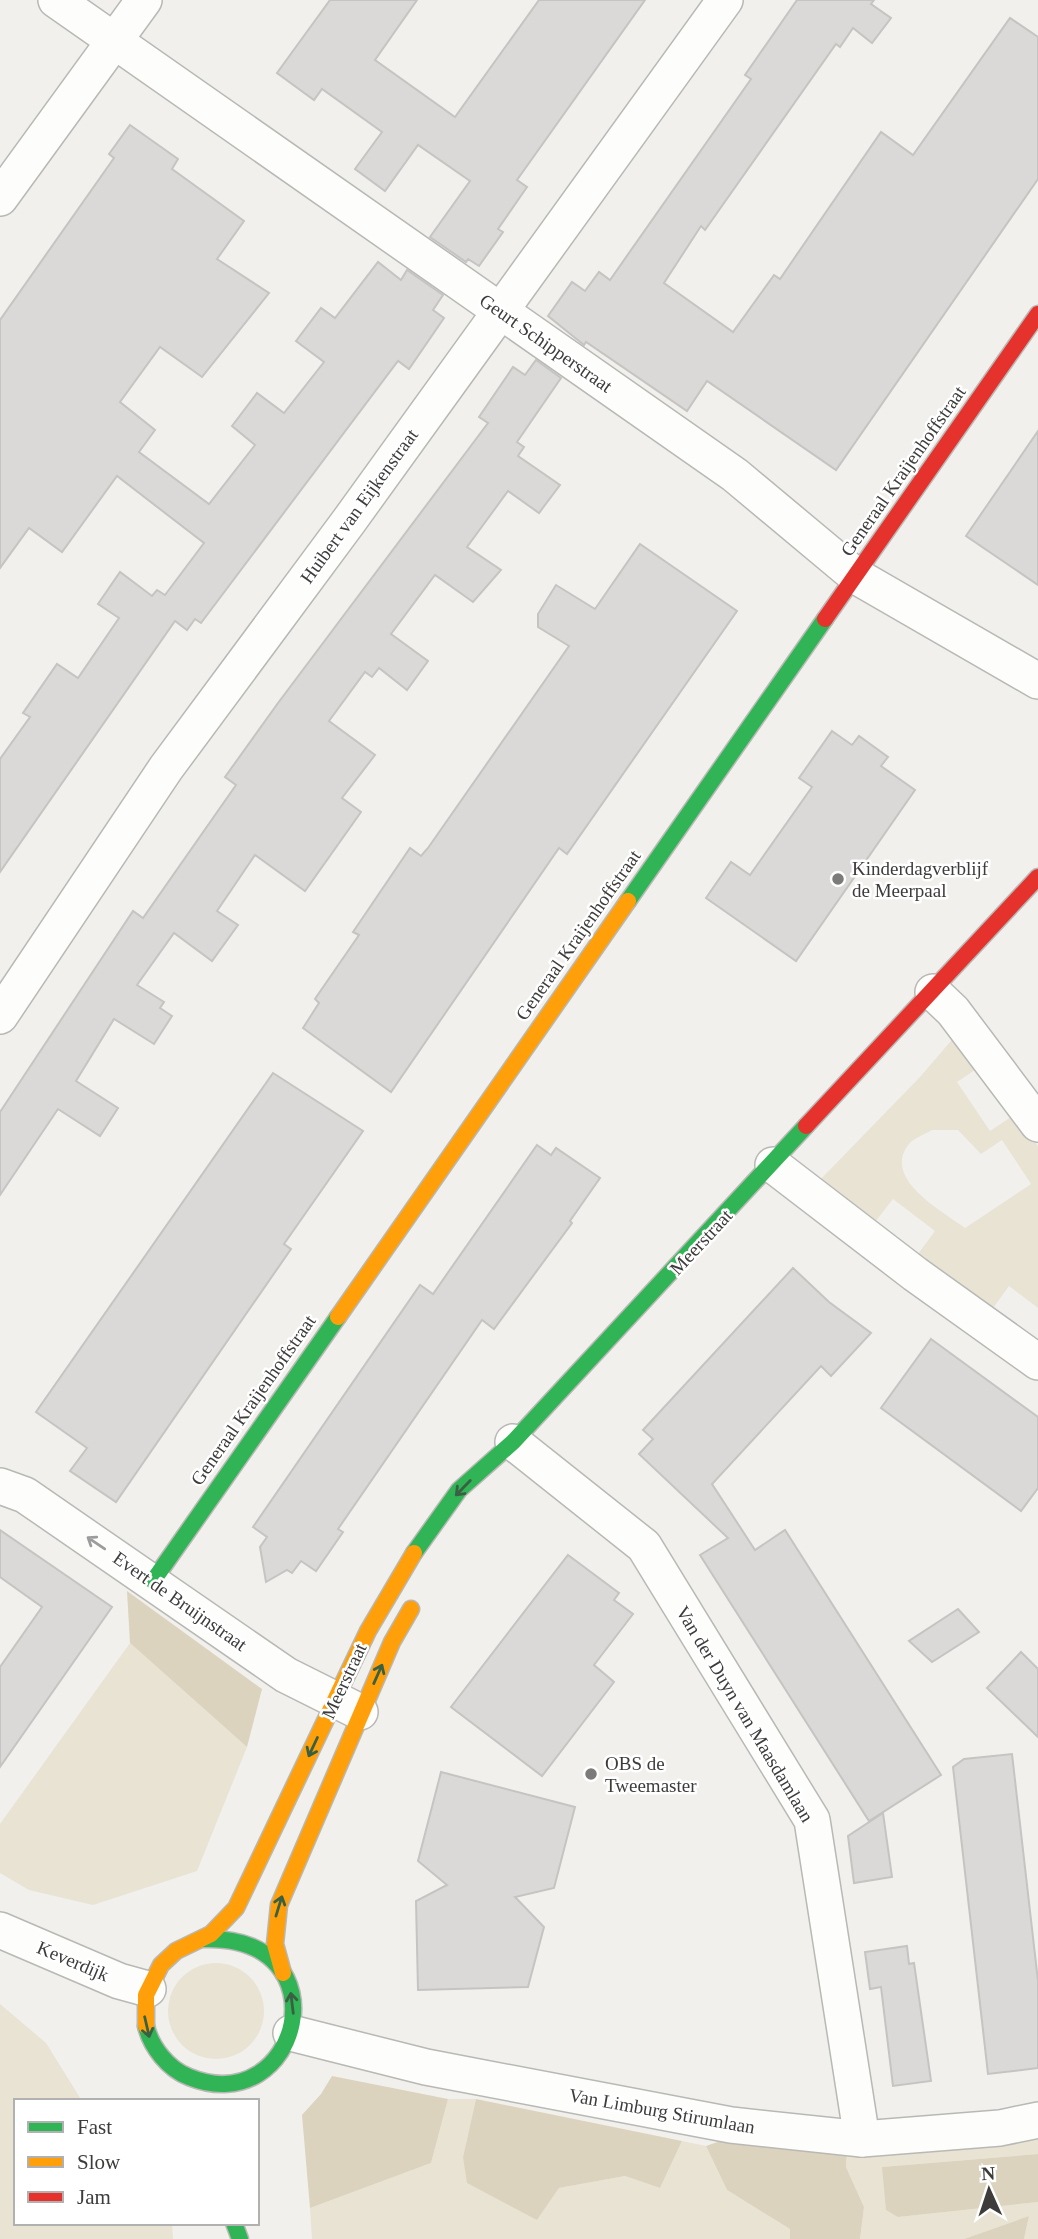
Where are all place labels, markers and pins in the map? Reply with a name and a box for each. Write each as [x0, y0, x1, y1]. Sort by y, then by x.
place label: Kinderdagverblijf de Meerpaal [852, 858, 989, 901]
marker: Kinderdagverblijf de Meerpaal [830, 871, 846, 887]
place label: OBS de Tweemaster [605, 1753, 697, 1796]
marker: OBS de Tweemaster [583, 1766, 599, 1782]

